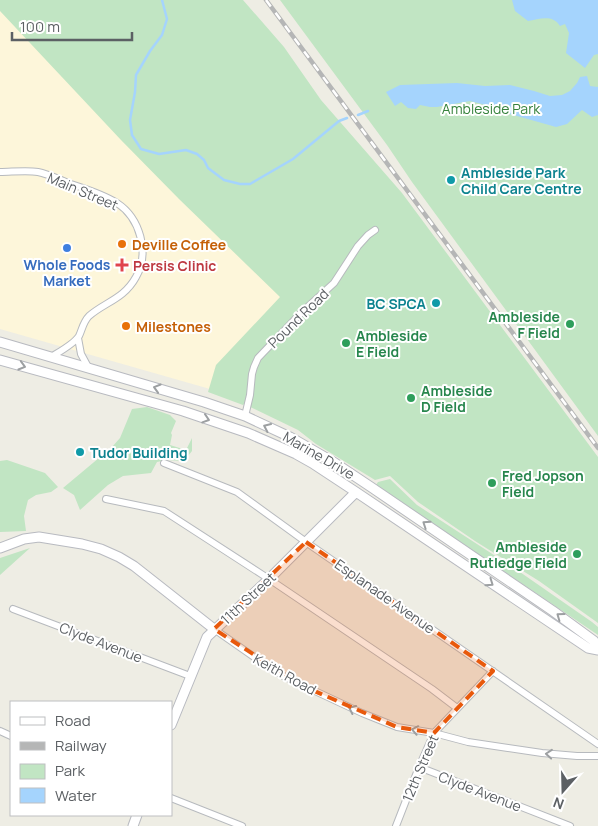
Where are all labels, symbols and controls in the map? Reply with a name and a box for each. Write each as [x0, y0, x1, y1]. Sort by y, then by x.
scale bar [12, 10, 132, 42]
text: 100 m [20, 16, 60, 37]
park label: Ambleside Park [442, 99, 541, 118]
place label: Ambleside Park Child Care Centre [461, 163, 582, 198]
street label: Main Street [45, 168, 122, 215]
marker: Ambleside Park Child Care Centre [445, 174, 457, 186]
place label: Deville Coffee [132, 235, 226, 254]
marker: Deville Coffee [116, 238, 128, 250]
marker: Whole Foods Market [61, 242, 73, 254]
place label: Whole Foods Market [24, 255, 111, 290]
place label: Persis Clinic [133, 256, 216, 275]
marker: Persis Clinic [115, 258, 129, 272]
street label: Pound Road [264, 284, 332, 352]
place label: BC SPCA [366, 294, 427, 313]
marker: BC SPCA [430, 297, 442, 309]
place label: Ambleside F Field [488, 307, 560, 342]
place label: Milestones [136, 317, 211, 336]
marker: Ambleside F Field [564, 318, 576, 330]
marker: Milestones [120, 320, 132, 332]
place label: Ambleside E Field [356, 326, 428, 361]
marker: Ambleside E Field [340, 337, 352, 349]
one-way arrow [17, 360, 25, 370]
place label: Ambleside D Field [421, 381, 493, 416]
one-way arrow [154, 383, 162, 393]
marker: Ambleside D Field [405, 392, 417, 404]
one-way arrow [202, 413, 210, 423]
one-way arrow [263, 422, 272, 433]
street label: Marine Drive [280, 427, 358, 483]
place label: Tudor Building [90, 443, 188, 462]
marker: Tudor Building [74, 446, 86, 458]
place label: Fred Jopson Field [502, 466, 584, 501]
marker: Fred Jopson Field [486, 477, 498, 489]
one-way arrow [423, 521, 432, 530]
place label: Ambleside Rutledge Field [470, 537, 567, 572]
marker: Ambleside Rutledge Field [571, 548, 583, 560]
street label: Esplanade Avenue [331, 554, 439, 638]
street label: 11th Street [216, 567, 280, 628]
one-way arrow [485, 577, 494, 586]
one-way arrow [557, 614, 566, 622]
street label: Clyde Avenue [57, 617, 145, 667]
street label: Keith Road [250, 649, 320, 699]
legend [10, 701, 172, 816]
one-way arrow [348, 704, 357, 715]
text: Road [55, 710, 91, 731]
one-way arrow [411, 725, 420, 735]
street label: 12th Street [397, 731, 443, 805]
text: Railway [55, 735, 107, 756]
one-way arrow [545, 748, 553, 759]
text: Park [55, 760, 85, 781]
street label: Clyde Avenue [436, 766, 524, 816]
north arrow [538, 766, 588, 816]
text: Water [55, 785, 97, 806]
text: N [550, 793, 566, 814]

